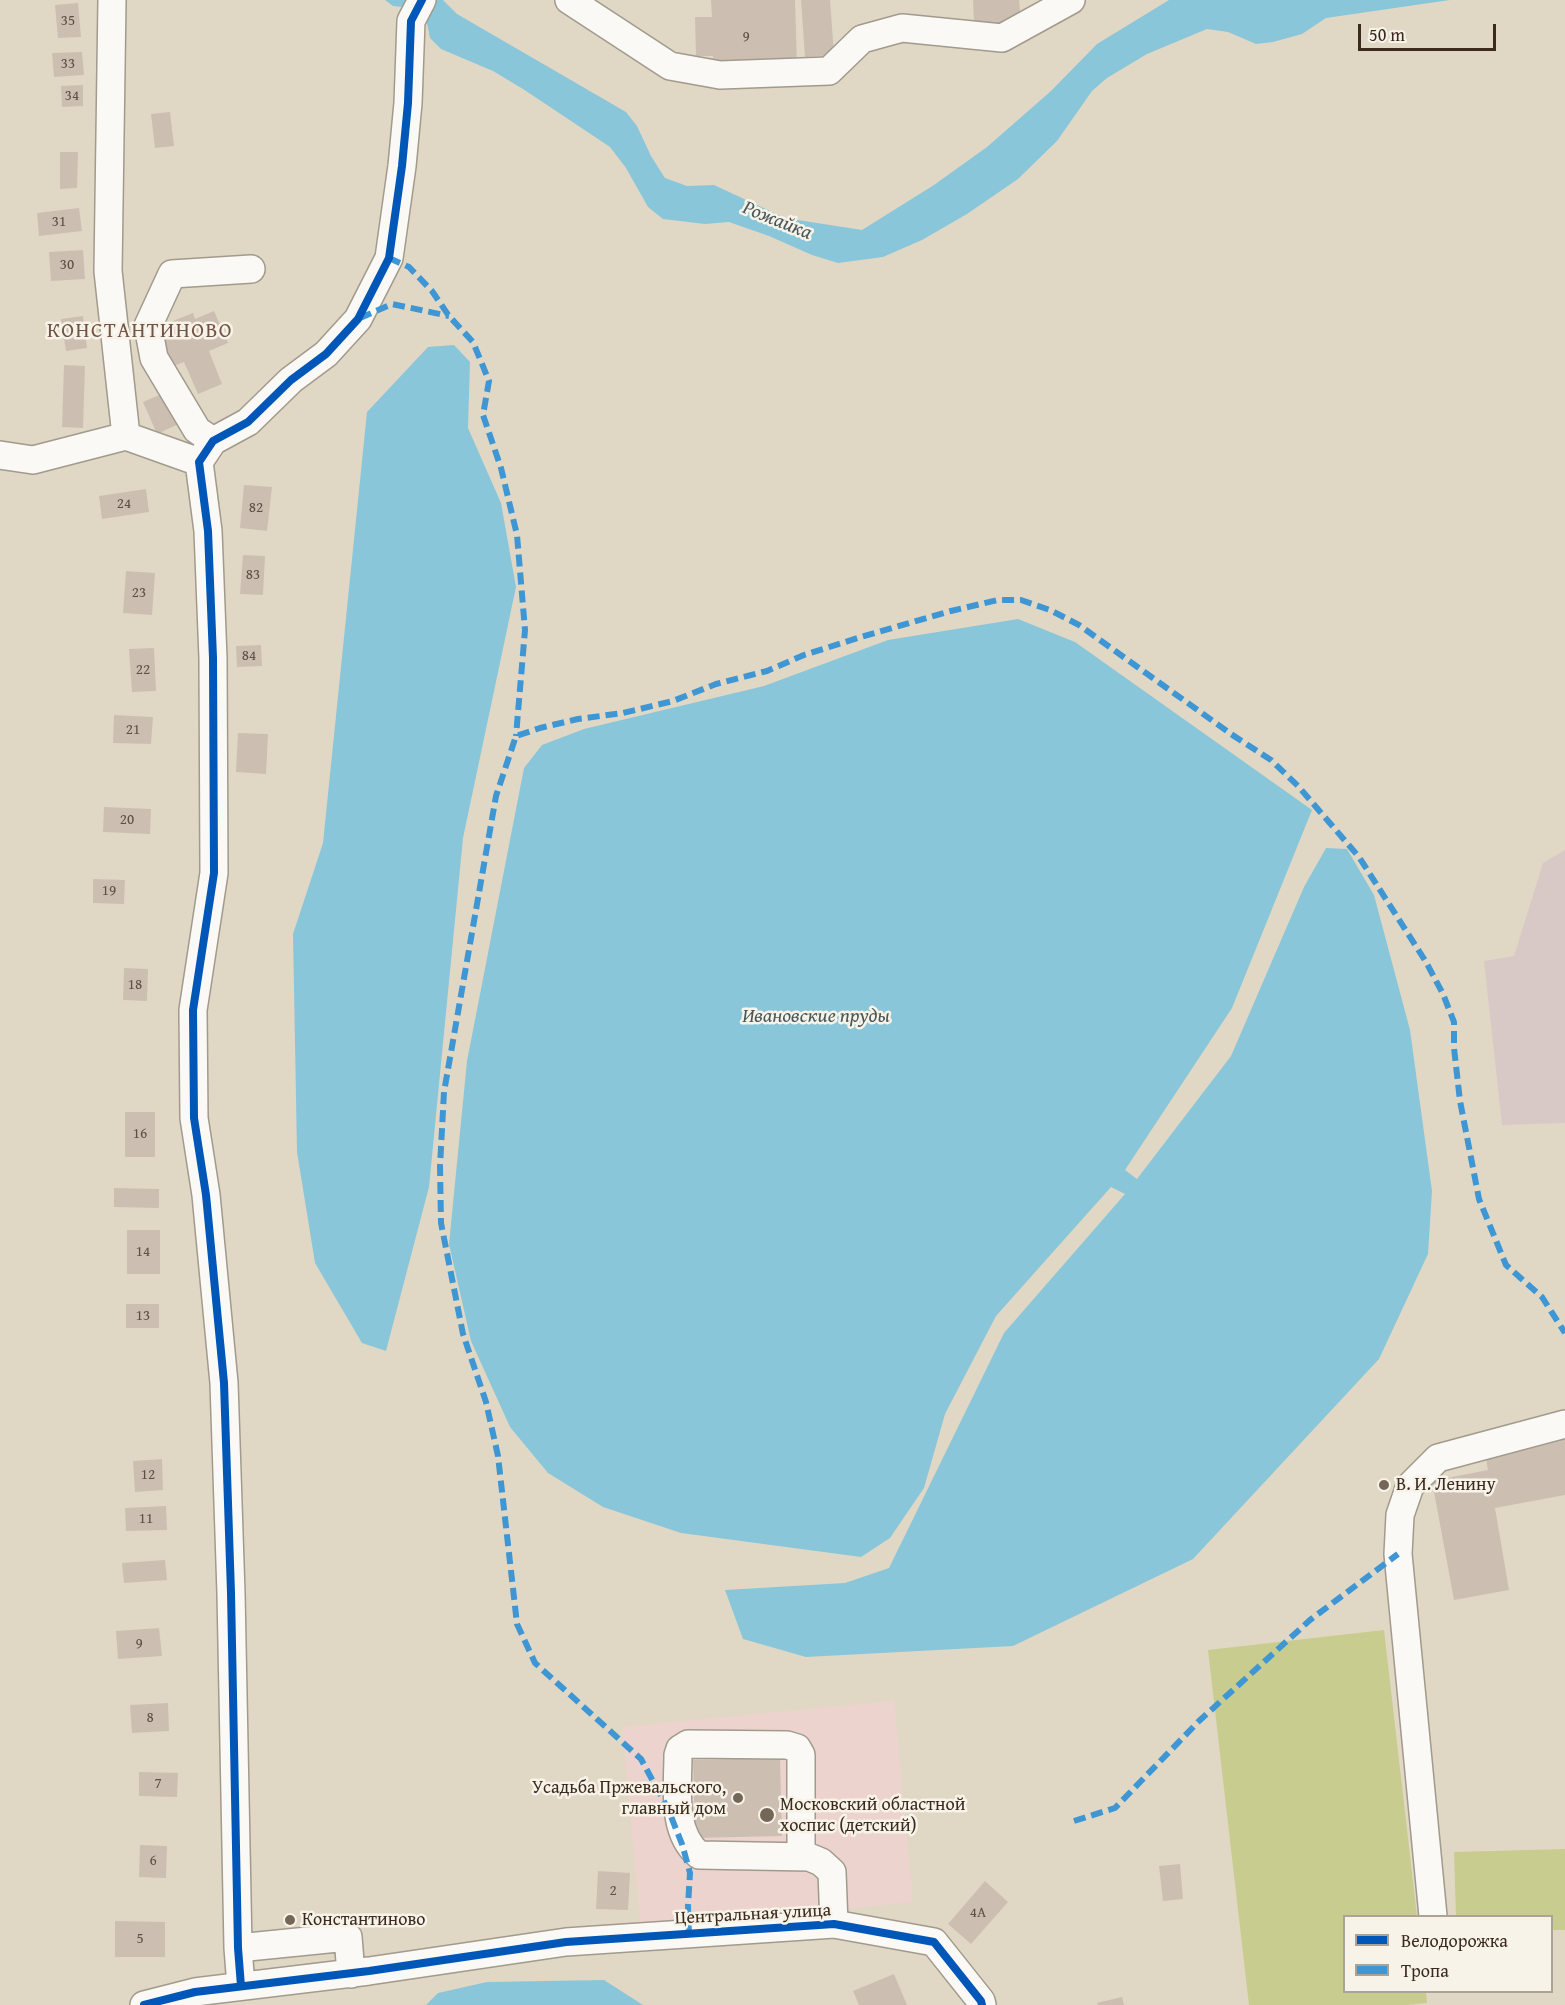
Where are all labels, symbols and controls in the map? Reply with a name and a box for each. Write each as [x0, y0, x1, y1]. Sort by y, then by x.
house number: 35 [61, 12, 75, 30]
scale bar [1361, 12, 1499, 50]
text: 50 m [1369, 21, 1405, 48]
house number: 9 [742, 28, 750, 46]
house number: 33 [61, 55, 75, 73]
house number: 34 [65, 87, 79, 105]
water label: Рожайка [739, 196, 815, 246]
house number: 31 [52, 213, 66, 231]
house number: 30 [60, 256, 74, 274]
district label: КОНСТАНТИНОВО [47, 319, 233, 345]
house number: 24 [117, 495, 131, 513]
house number: 82 [249, 499, 263, 517]
house number: 83 [246, 566, 260, 584]
house number: 23 [132, 584, 146, 602]
house number: 84 [242, 647, 256, 665]
house number: 22 [136, 661, 150, 679]
house number: 21 [126, 721, 140, 739]
house number: 20 [120, 811, 134, 829]
house number: 19 [102, 882, 116, 900]
house number: 18 [128, 976, 142, 994]
water label: Ивановские пруды [742, 1005, 890, 1029]
house number: 16 [133, 1125, 147, 1143]
house number: 14 [136, 1243, 150, 1261]
house number: 13 [136, 1307, 150, 1325]
house number: 12 [141, 1466, 155, 1484]
place label: В. И. Ленину [1396, 1474, 1496, 1496]
marker: В. И. Ленину [1377, 1478, 1391, 1492]
house number: 11 [139, 1510, 153, 1528]
house number: 9 [135, 1635, 143, 1653]
house number: 8 [146, 1709, 154, 1727]
house number: 7 [154, 1775, 162, 1793]
place label: Усадьба Пржевальского, главный дом [532, 1777, 726, 1820]
marker: Усадьба Пржевальского, главный дом [731, 1791, 745, 1805]
place label: Московский областной хоспис (детский) [780, 1794, 965, 1836]
marker: Московский областной хоспис (детский) [758, 1806, 776, 1824]
house number: 6 [149, 1852, 157, 1870]
house number: 2 [609, 1882, 617, 1900]
street label: Центральная улица [674, 1900, 832, 1930]
house number: 4А [970, 1904, 986, 1922]
place label: Константиново [302, 1909, 425, 1931]
marker: Константиново [283, 1913, 297, 1927]
legend [1343, 1915, 1553, 1993]
text: Велодорожка [1401, 1927, 1508, 1954]
house number: 5 [136, 1930, 144, 1948]
text: Тропа [1401, 1957, 1449, 1984]

